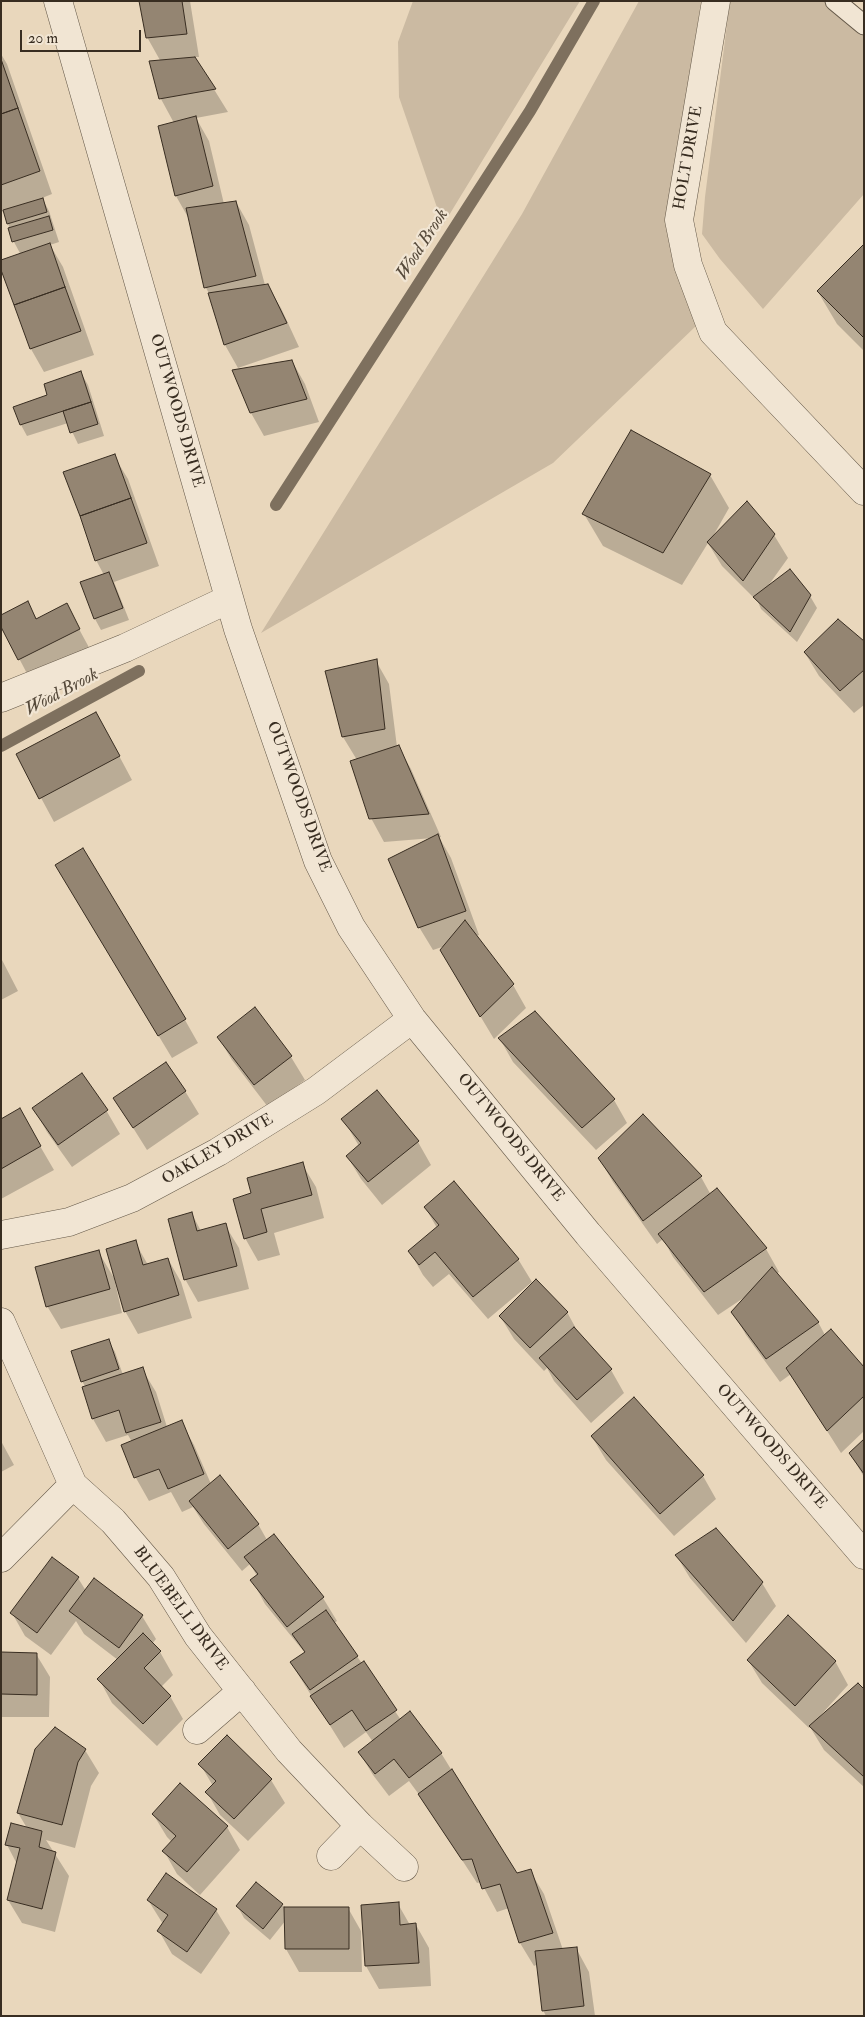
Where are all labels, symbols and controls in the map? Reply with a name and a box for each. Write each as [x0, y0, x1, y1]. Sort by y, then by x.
scale bar [22, 20, 144, 52]
text: 20 m [28, 29, 58, 48]
street label: HOLT DRIVE [670, 104, 708, 212]
water label: Wood Brook [392, 205, 454, 285]
street label: OUTWOODS DRIVE [145, 332, 207, 490]
water label: Wood Brook [22, 665, 102, 721]
street label: OUTWOODS DRIVE [262, 719, 334, 875]
street label: OUTWOODS DRIVE [452, 1070, 568, 1206]
street label: OAKLEY DRIVE [159, 1110, 277, 1190]
street label: OUTWOODS DRIVE [712, 1381, 830, 1513]
street label: BLUEBELL DRIVE [129, 1543, 231, 1675]

